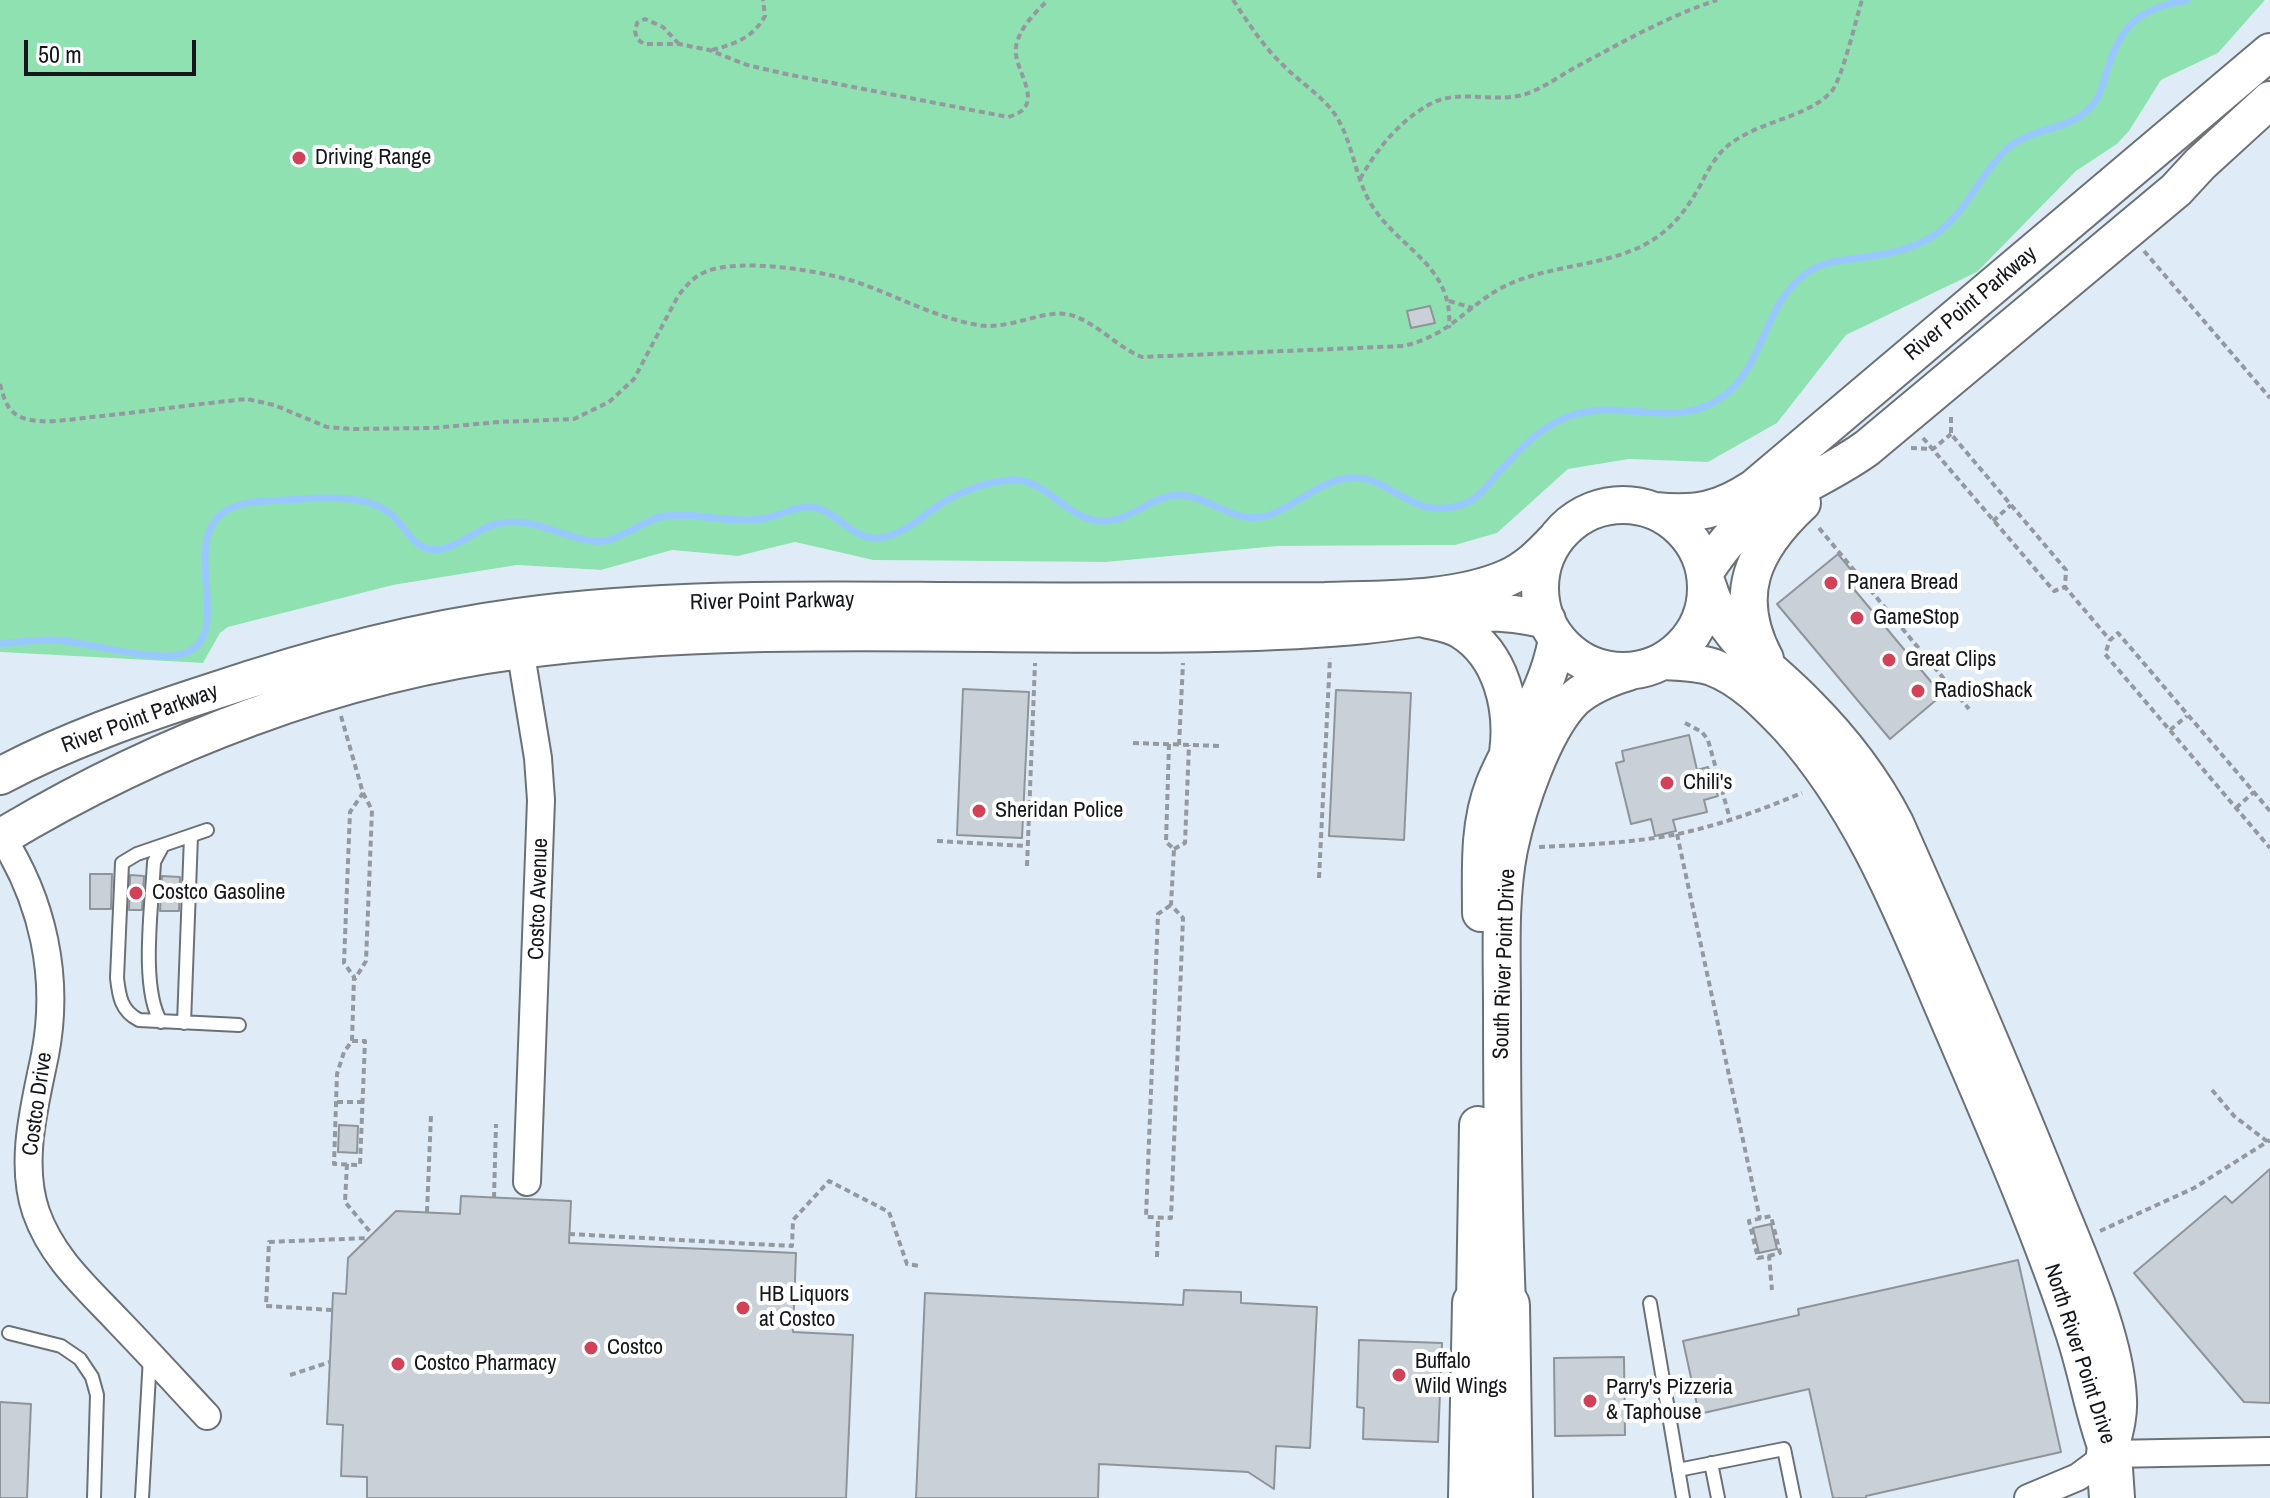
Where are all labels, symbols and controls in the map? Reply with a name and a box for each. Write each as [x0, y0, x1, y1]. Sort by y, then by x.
scale bar [28, 24, 200, 74]
text: 50 m [38, 38, 82, 70]
place label: Driving Range [315, 145, 431, 171]
marker: Driving Range [290, 149, 308, 167]
street label: River Point Parkway [1900, 241, 2042, 367]
place label: Panera Bread [1847, 570, 1958, 596]
marker: Panera Bread [1822, 574, 1840, 592]
street label: River Point Parkway [690, 587, 854, 617]
place label: GameStop [1873, 605, 1959, 631]
marker: GameStop [1848, 609, 1866, 627]
place label: Great Clips [1905, 647, 1996, 673]
marker: Great Clips [1880, 651, 1898, 669]
street label: River Point Parkway [58, 678, 222, 760]
place label: RadioShack [1934, 678, 2032, 704]
marker: RadioShack [1909, 682, 1927, 700]
place label: Chili's [1683, 770, 1733, 796]
marker: Chili's [1658, 774, 1676, 792]
place label: Sheridan Police [995, 798, 1123, 824]
marker: Sheridan Police [970, 802, 988, 820]
street label: Costco Avenue [524, 838, 554, 960]
street label: South River Point Drive [1488, 868, 1522, 1060]
place label: Costco Gasoline [152, 880, 285, 906]
marker: Costco Gasoline [127, 884, 145, 902]
street label: Costco Drive [18, 1051, 58, 1157]
street label: North River Point Drive [2037, 1261, 2121, 1447]
place label: HB Liquors at Costco [759, 1282, 849, 1334]
marker: HB Liquors at Costco [734, 1299, 752, 1317]
place label: Costco [607, 1335, 663, 1361]
marker: Costco [582, 1339, 600, 1357]
place label: Buffalo Wild Wings [1415, 1349, 1507, 1400]
place label: Costco Pharmacy [414, 1351, 556, 1377]
marker: Costco Pharmacy [389, 1355, 407, 1373]
marker: Buffalo Wild Wings [1390, 1366, 1408, 1384]
place label: Parry's Pizzeria & Taphouse [1606, 1375, 1733, 1426]
marker: Parry's Pizzeria & Taphouse [1581, 1392, 1599, 1410]

